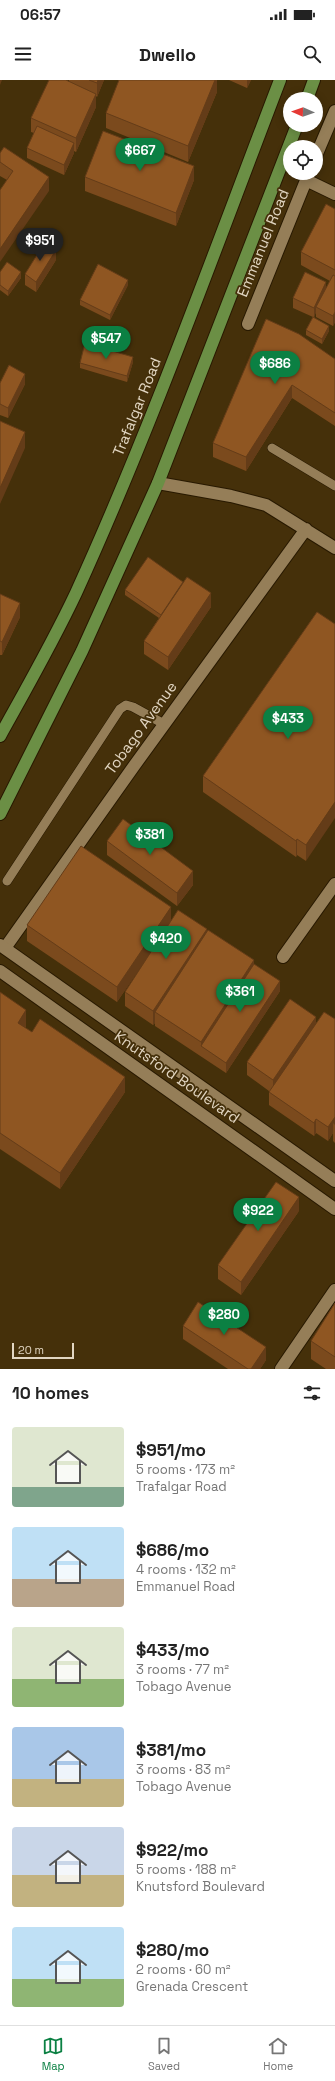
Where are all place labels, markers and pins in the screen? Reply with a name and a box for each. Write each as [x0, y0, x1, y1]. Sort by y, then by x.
pin: $667 [116, 138, 164, 172]
pin: $951 [16, 228, 64, 262]
pin: $547 [82, 326, 130, 360]
pin: $686 [251, 351, 299, 385]
pin: $433 [264, 706, 312, 740]
pin: $381 [126, 822, 174, 856]
pin: $420 [142, 926, 190, 960]
pin: $361 [216, 979, 264, 1013]
pin: $922 [234, 1198, 282, 1232]
pin: $280 [200, 1302, 248, 1336]

